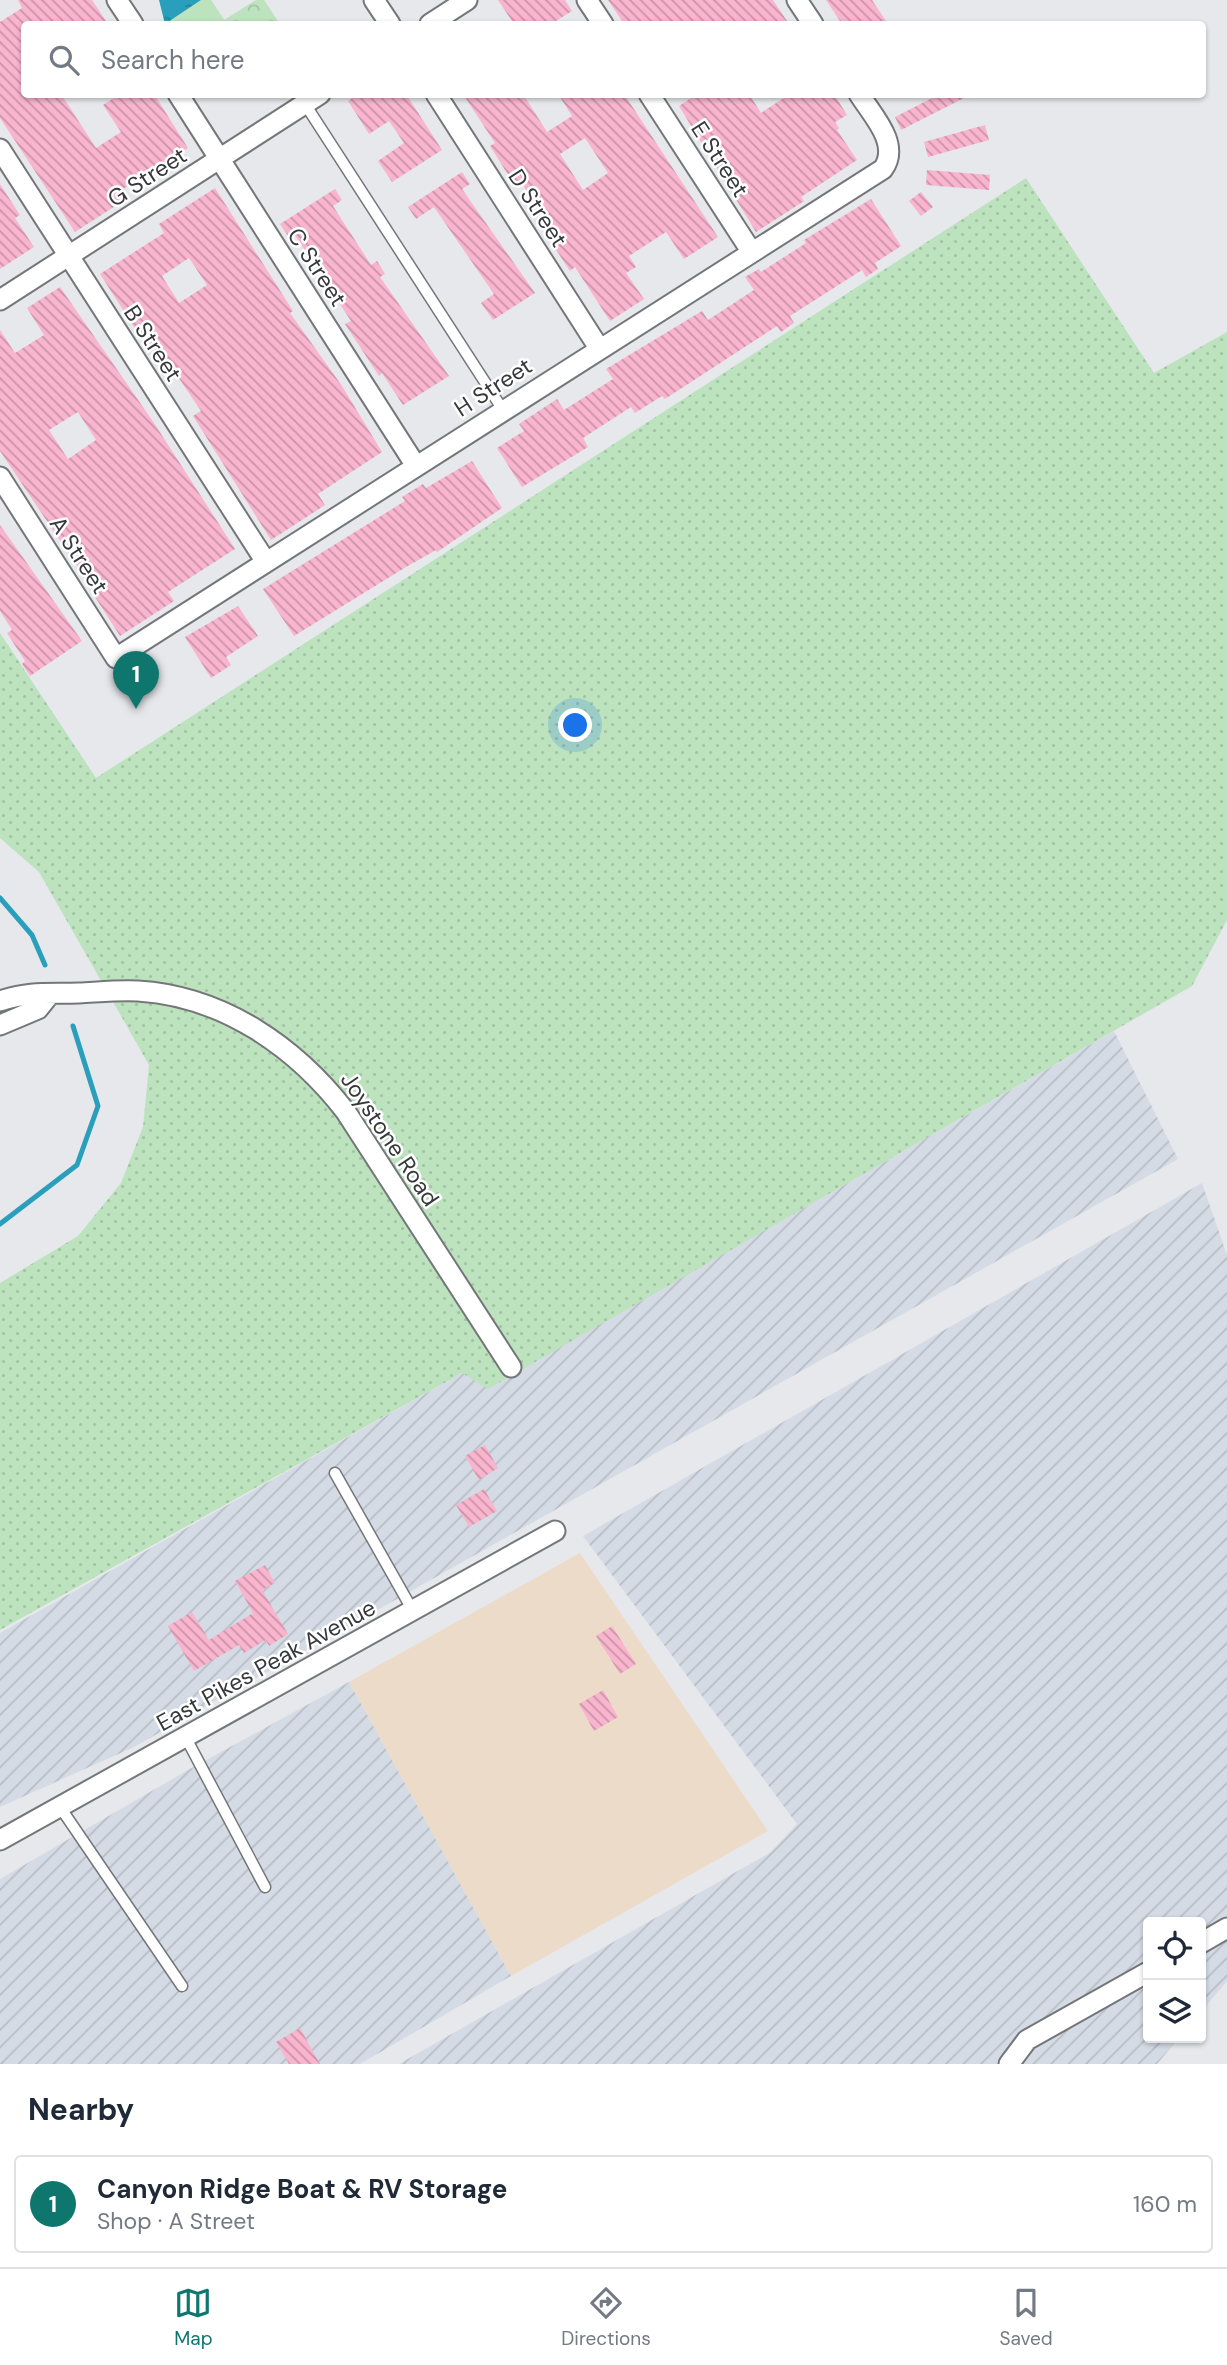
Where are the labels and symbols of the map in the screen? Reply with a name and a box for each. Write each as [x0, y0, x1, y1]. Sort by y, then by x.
street label: E Street [684, 115, 756, 203]
street label: G Street [102, 140, 192, 214]
street label: D Street [502, 163, 574, 253]
street label: C Street [281, 222, 353, 312]
street label: B Street [117, 299, 189, 387]
street label: H Street [448, 351, 538, 423]
street label: A Street [43, 511, 115, 599]
pin: 1 [113, 651, 159, 709]
your location [558, 708, 592, 742]
street label: Joystone Road [334, 1066, 446, 1212]
street label: East Pikes Peak Avenue [151, 1592, 381, 1738]

